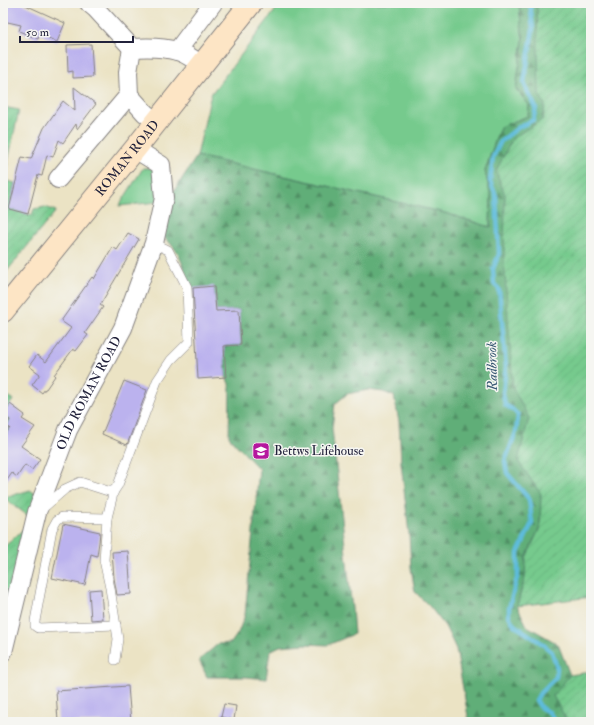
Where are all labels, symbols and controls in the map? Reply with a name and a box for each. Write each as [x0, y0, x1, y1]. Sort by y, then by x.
scale bar [20, 18, 133, 44]
text: 50 m [26, 25, 50, 40]
street label: ROMAN ROAD [92, 117, 163, 199]
street label: OLD ROMAN ROAD [53, 333, 125, 452]
water label: Radbrook [483, 341, 501, 392]
school or university icon: Bettws Lifehouse [251, 441, 271, 461]
place label: Bettws Lifehouse [274, 443, 364, 459]

